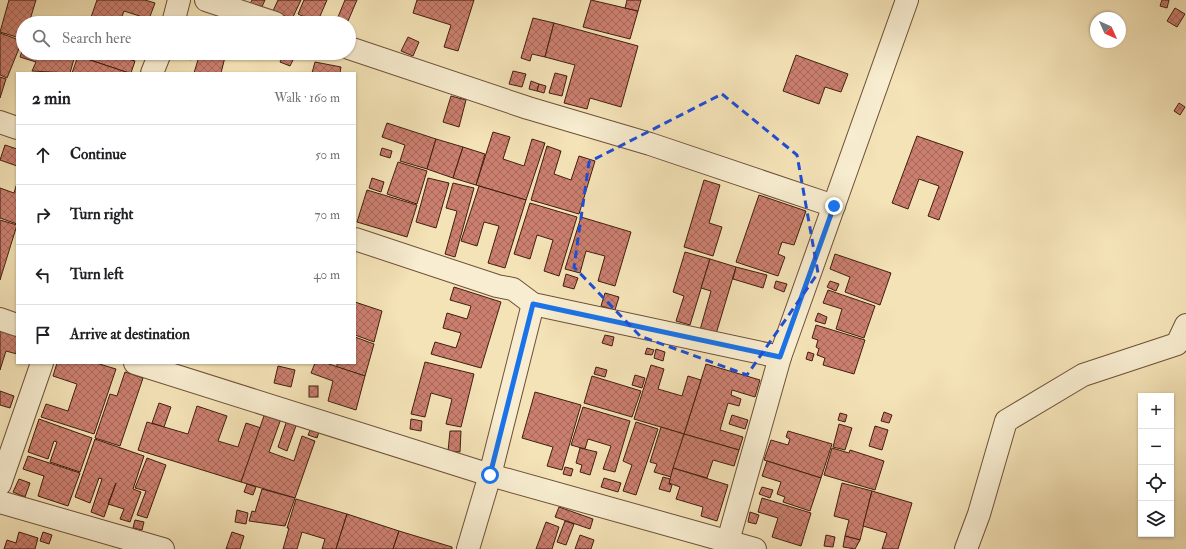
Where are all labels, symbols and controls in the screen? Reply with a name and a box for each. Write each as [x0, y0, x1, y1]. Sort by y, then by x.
north arrow [1090, 12, 1126, 48]
search box [16, 16, 356, 60]
icon: search [30, 27, 52, 49]
text: Search here [62, 29, 131, 48]
text: 2 min [32, 88, 71, 109]
text: Walk · 160 m [274, 90, 340, 106]
icon: ahead [32, 144, 54, 166]
text: Continue [70, 145, 126, 164]
text: 50 m [315, 147, 340, 163]
route end [825, 197, 843, 215]
icon: right [32, 204, 54, 226]
text: Turn right [70, 205, 133, 224]
text: 70 m [315, 207, 340, 223]
icon: left [32, 264, 54, 286]
text: Turn left [70, 265, 124, 284]
text: 40 m [314, 267, 340, 283]
icon: arrive [32, 324, 54, 346]
text: Arrive at destination [70, 325, 190, 344]
map controls [1138, 393, 1174, 537]
button: + [1138, 393, 1174, 429]
button: − [1138, 429, 1174, 465]
button: locate [1138, 465, 1174, 501]
route start [481, 466, 499, 484]
button: layers [1138, 501, 1174, 537]

